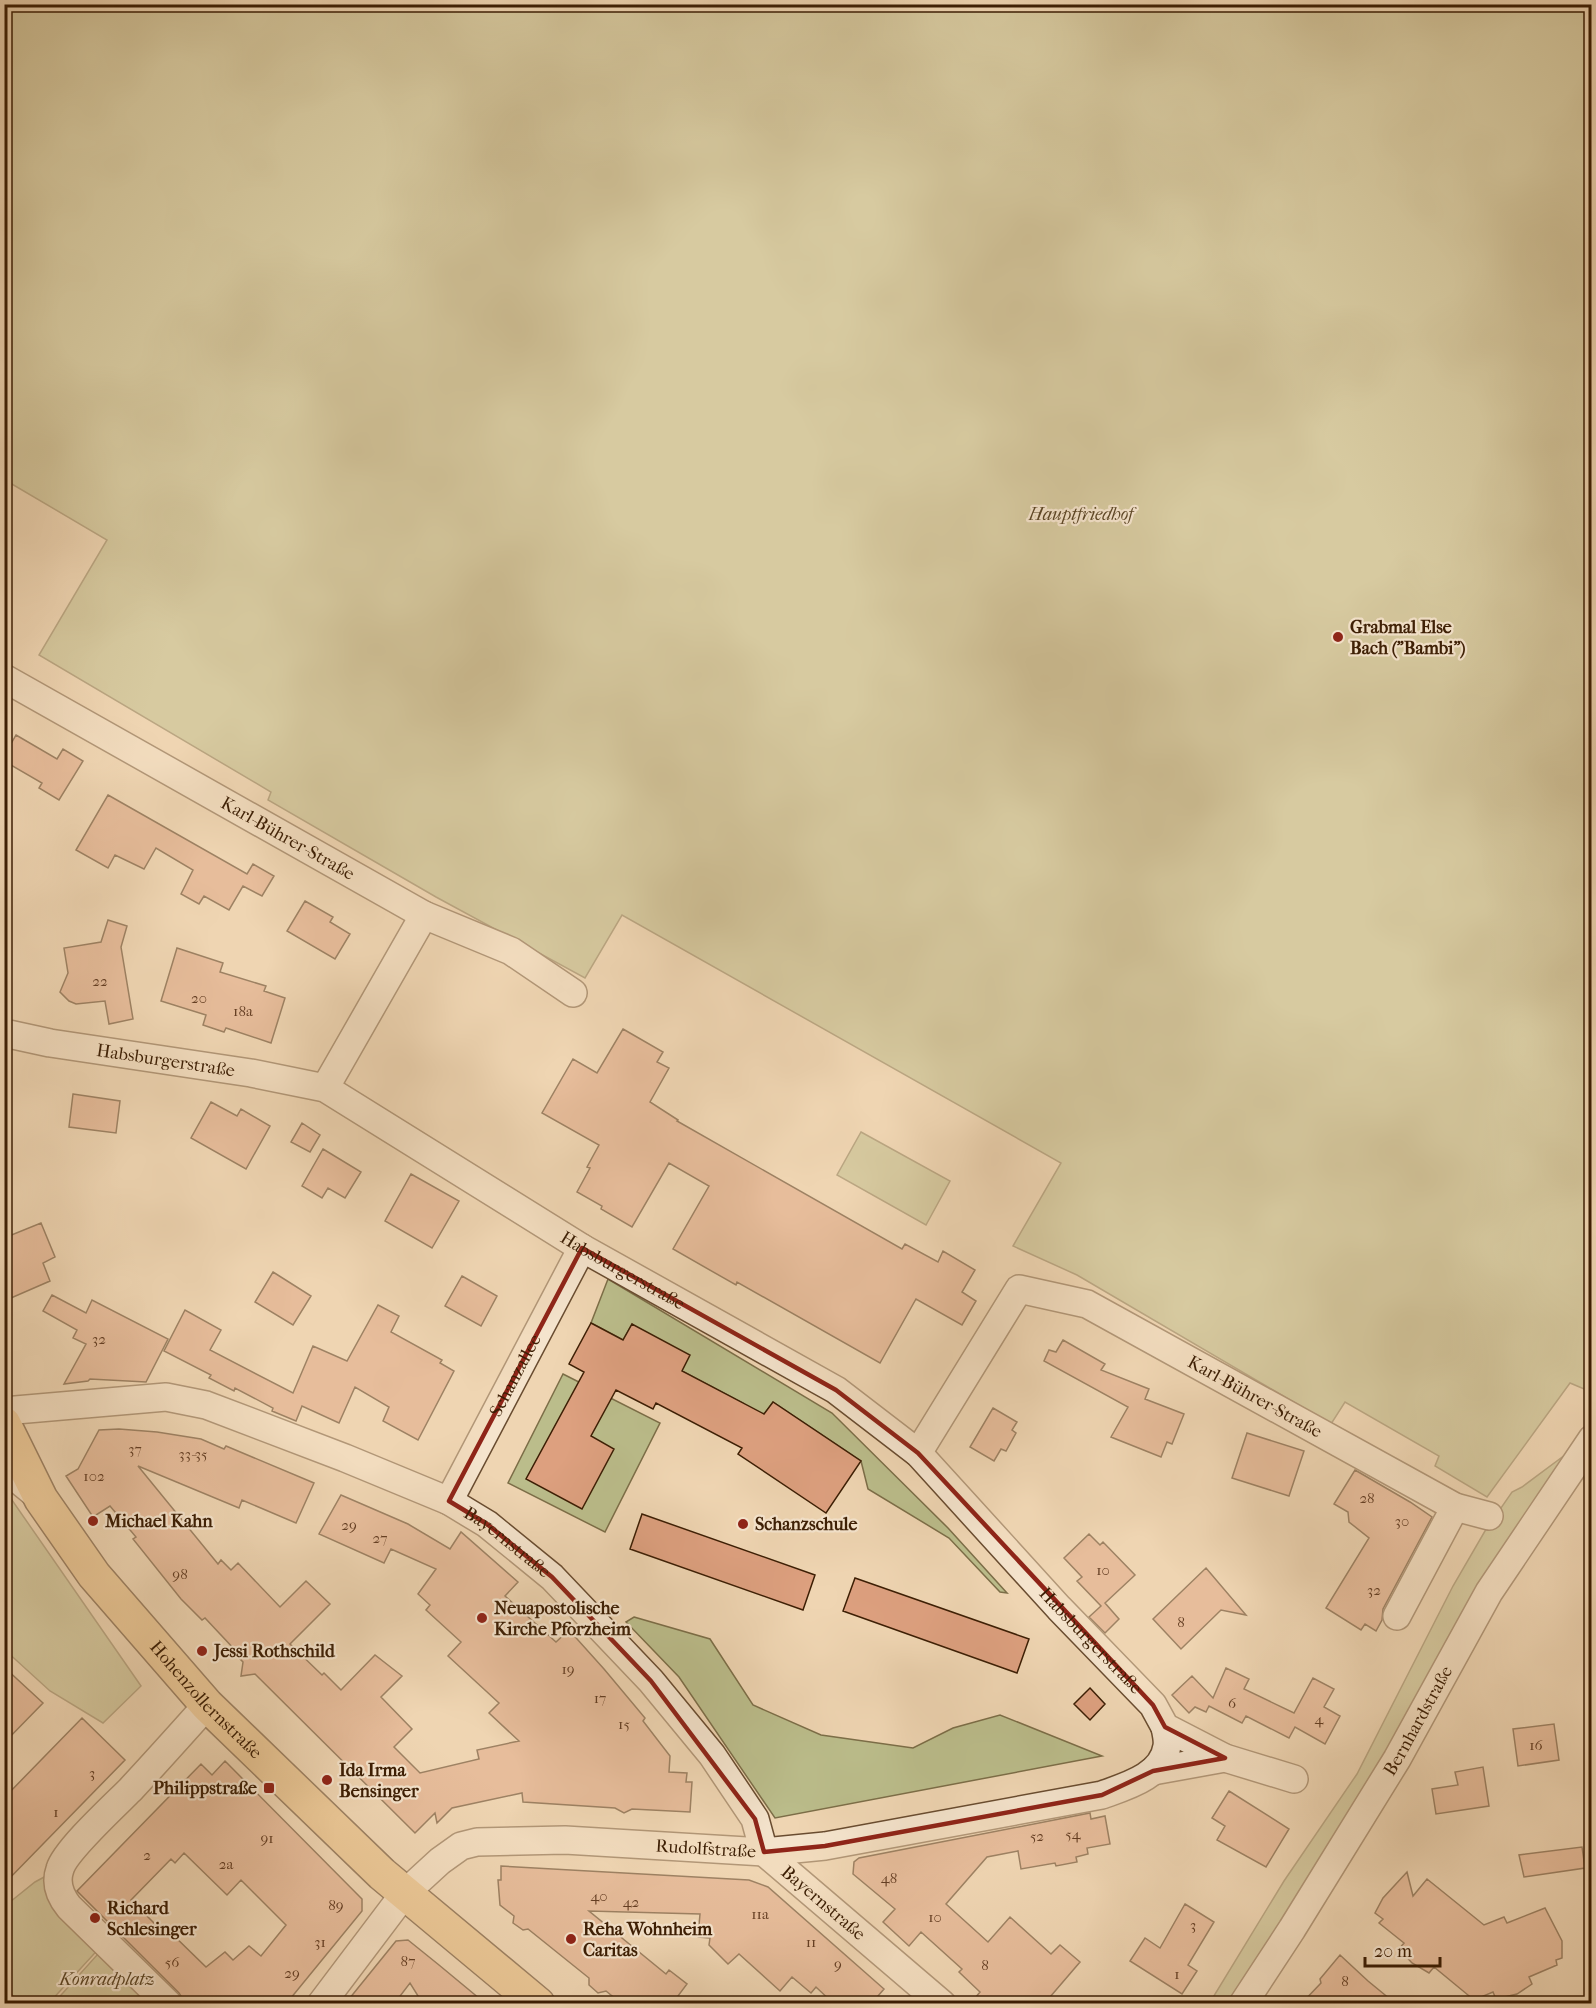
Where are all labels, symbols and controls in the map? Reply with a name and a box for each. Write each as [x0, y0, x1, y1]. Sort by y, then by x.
park label: Hauptfriedhof [1028, 504, 1137, 525]
place label: Grabmal Else Bach ("Bambi") [1350, 617, 1465, 659]
marker: Grabmal Else Bach ("Bambi") [1331, 630, 1345, 644]
street label: Karl-Bührer-Straße [217, 793, 358, 885]
house number: 22 [92, 972, 108, 990]
house number: 20 [191, 989, 207, 1007]
house number: 18a [233, 1002, 254, 1020]
street label: Habsburgerstraße [95, 1040, 236, 1081]
street label: Habsburgerstraße [556, 1227, 689, 1314]
house number: 32 [92, 1330, 106, 1348]
street label: Schanzallee [485, 1331, 546, 1420]
street label: Karl-Bührer-Straße [1184, 1352, 1326, 1443]
house number: 37 [128, 1440, 142, 1458]
house number: 33-35 [179, 1445, 207, 1463]
house number: 102 [83, 1467, 105, 1485]
house number: 28 [1359, 1489, 1375, 1507]
street label: Bayernstraße [460, 1502, 554, 1582]
place label: Michael Kahn [104, 1511, 213, 1532]
house number: 30 [1395, 1512, 1409, 1530]
marker: Michael Kahn [86, 1514, 100, 1528]
place label: Schanzschule [755, 1514, 857, 1535]
house number: 29 [341, 1516, 357, 1534]
marker: Schanzschule [736, 1517, 750, 1531]
house number: 27 [373, 1529, 387, 1547]
house number: 10 [1096, 1561, 1110, 1579]
house number: 98 [172, 1565, 188, 1583]
house number: 32 [1367, 1581, 1381, 1599]
street label: Habsburgerstraße [1034, 1583, 1147, 1699]
place label: Neuapostolische Kirche Pforzheim [494, 1598, 632, 1640]
marker: Neuapostolische Kirche Pforzheim [475, 1611, 489, 1625]
house number: 8 [1177, 1613, 1185, 1631]
street label: Hohenzollernstraße [145, 1637, 266, 1763]
place label: Jessi Rothschild [212, 1641, 336, 1662]
marker: Jessi Rothschild [195, 1644, 209, 1658]
house number: 19 [561, 1660, 575, 1678]
street label: Bernhardstraße [1379, 1662, 1457, 1780]
house number: 17 [594, 1689, 606, 1707]
house number: 6 [1228, 1694, 1237, 1712]
house number: 4 [1315, 1710, 1325, 1728]
house number: 15 [618, 1715, 630, 1733]
house number: 16 [1529, 1736, 1544, 1754]
place label: Ida Irma Bensinger [339, 1760, 419, 1802]
house number: 3 [89, 1764, 95, 1782]
marker: Ida Irma Bensinger [320, 1773, 334, 1787]
place label: Philippstraße [153, 1778, 257, 1799]
marker: Philippstraße [262, 1781, 276, 1795]
house number: 1 [53, 1803, 59, 1821]
house number: 54 [1065, 1825, 1082, 1843]
house number: 52 [1030, 1827, 1044, 1845]
house number: 91 [260, 1829, 274, 1847]
street label: Rudolfstraße [655, 1835, 757, 1863]
house number: 2 [143, 1846, 151, 1864]
house number: 2a [219, 1855, 234, 1873]
street label: Bayernstraße [777, 1861, 870, 1945]
house number: 48 [881, 1869, 897, 1887]
house number: 40 [590, 1887, 608, 1905]
house number: 42 [623, 1893, 640, 1911]
house number: 89 [328, 1896, 344, 1914]
place label: Richard Schlesinger [107, 1898, 197, 1940]
house number: 11a [751, 1905, 770, 1923]
house number: 10 [928, 1908, 942, 1926]
marker: Richard Schlesinger [88, 1911, 102, 1925]
house number: 3 [1190, 1916, 1196, 1934]
place label: Reha Wohnheim Caritas [583, 1919, 713, 1961]
scale bar [1365, 1930, 1440, 1968]
marker: Reha Wohnheim Caritas [564, 1932, 578, 1946]
house number: 31 [314, 1933, 326, 1951]
house number: 11 [806, 1933, 816, 1951]
text: 20 m [1374, 1941, 1412, 1962]
house number: 87 [401, 1952, 415, 1970]
house number: 56 [165, 1953, 180, 1971]
house number: 9 [834, 1955, 842, 1973]
house number: 8 [981, 1956, 989, 1974]
house number: 29 [284, 1964, 300, 1982]
house number: 1 [1174, 1965, 1180, 1983]
park label: Konradplatz [57, 1969, 155, 1990]
house number: 8 [1341, 1972, 1349, 1990]

